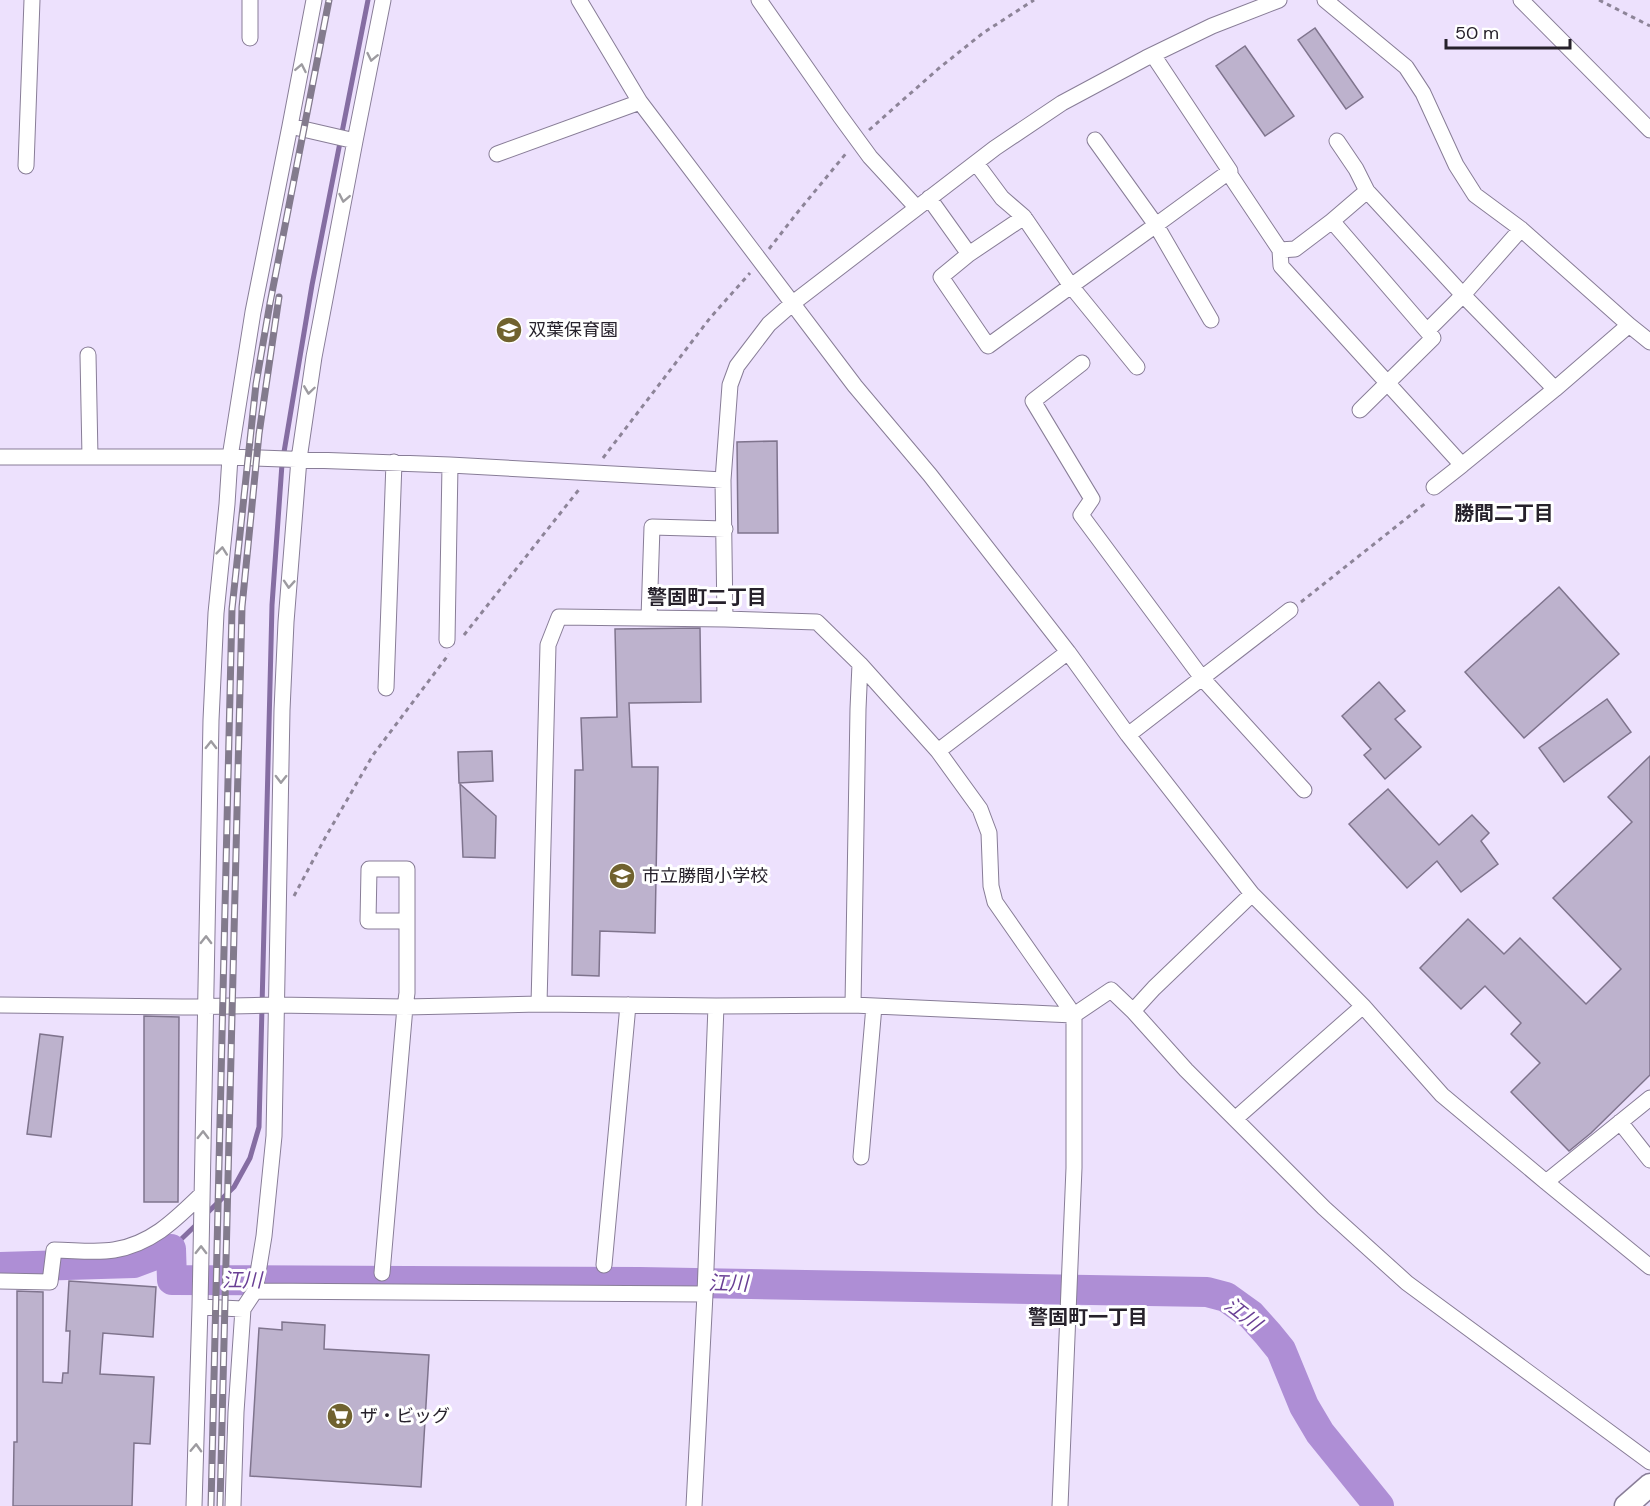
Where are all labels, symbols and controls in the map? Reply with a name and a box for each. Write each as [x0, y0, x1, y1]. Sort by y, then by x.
scale bar [1446, 12, 1570, 50]
text: 50 m [1455, 21, 1499, 45]
one-way arrow [366, 52, 379, 62]
one-way arrow [294, 64, 307, 74]
one-way arrow [338, 193, 351, 203]
school or university icon: 双葉保育園 [494, 315, 524, 345]
place label: 双葉保育園 [528, 318, 618, 342]
one-way arrow [303, 386, 315, 395]
district label: 勝間二丁目 [1454, 500, 1554, 526]
one-way arrow [215, 546, 228, 555]
one-way arrow [283, 580, 296, 589]
district label: 警固町二丁目 [647, 584, 767, 610]
one-way arrow [204, 741, 217, 750]
one-way arrow [275, 775, 287, 784]
school or university icon: 市立勝間小学校 [607, 861, 637, 891]
place label: 市立勝間小学校 [642, 864, 768, 888]
one-way arrow [200, 936, 213, 945]
one-way arrow [197, 1131, 209, 1140]
one-way arrow [195, 1246, 207, 1255]
water label: 江川 [222, 1267, 264, 1293]
water label: 江川 [708, 1270, 750, 1296]
water label: 江川 [1219, 1291, 1268, 1338]
district label: 警固町一丁目 [1028, 1304, 1148, 1330]
supermarket icon: ザ・ビッグ [325, 1401, 355, 1431]
place label: ザ・ビッグ [360, 1404, 450, 1428]
one-way arrow [189, 1443, 202, 1452]

